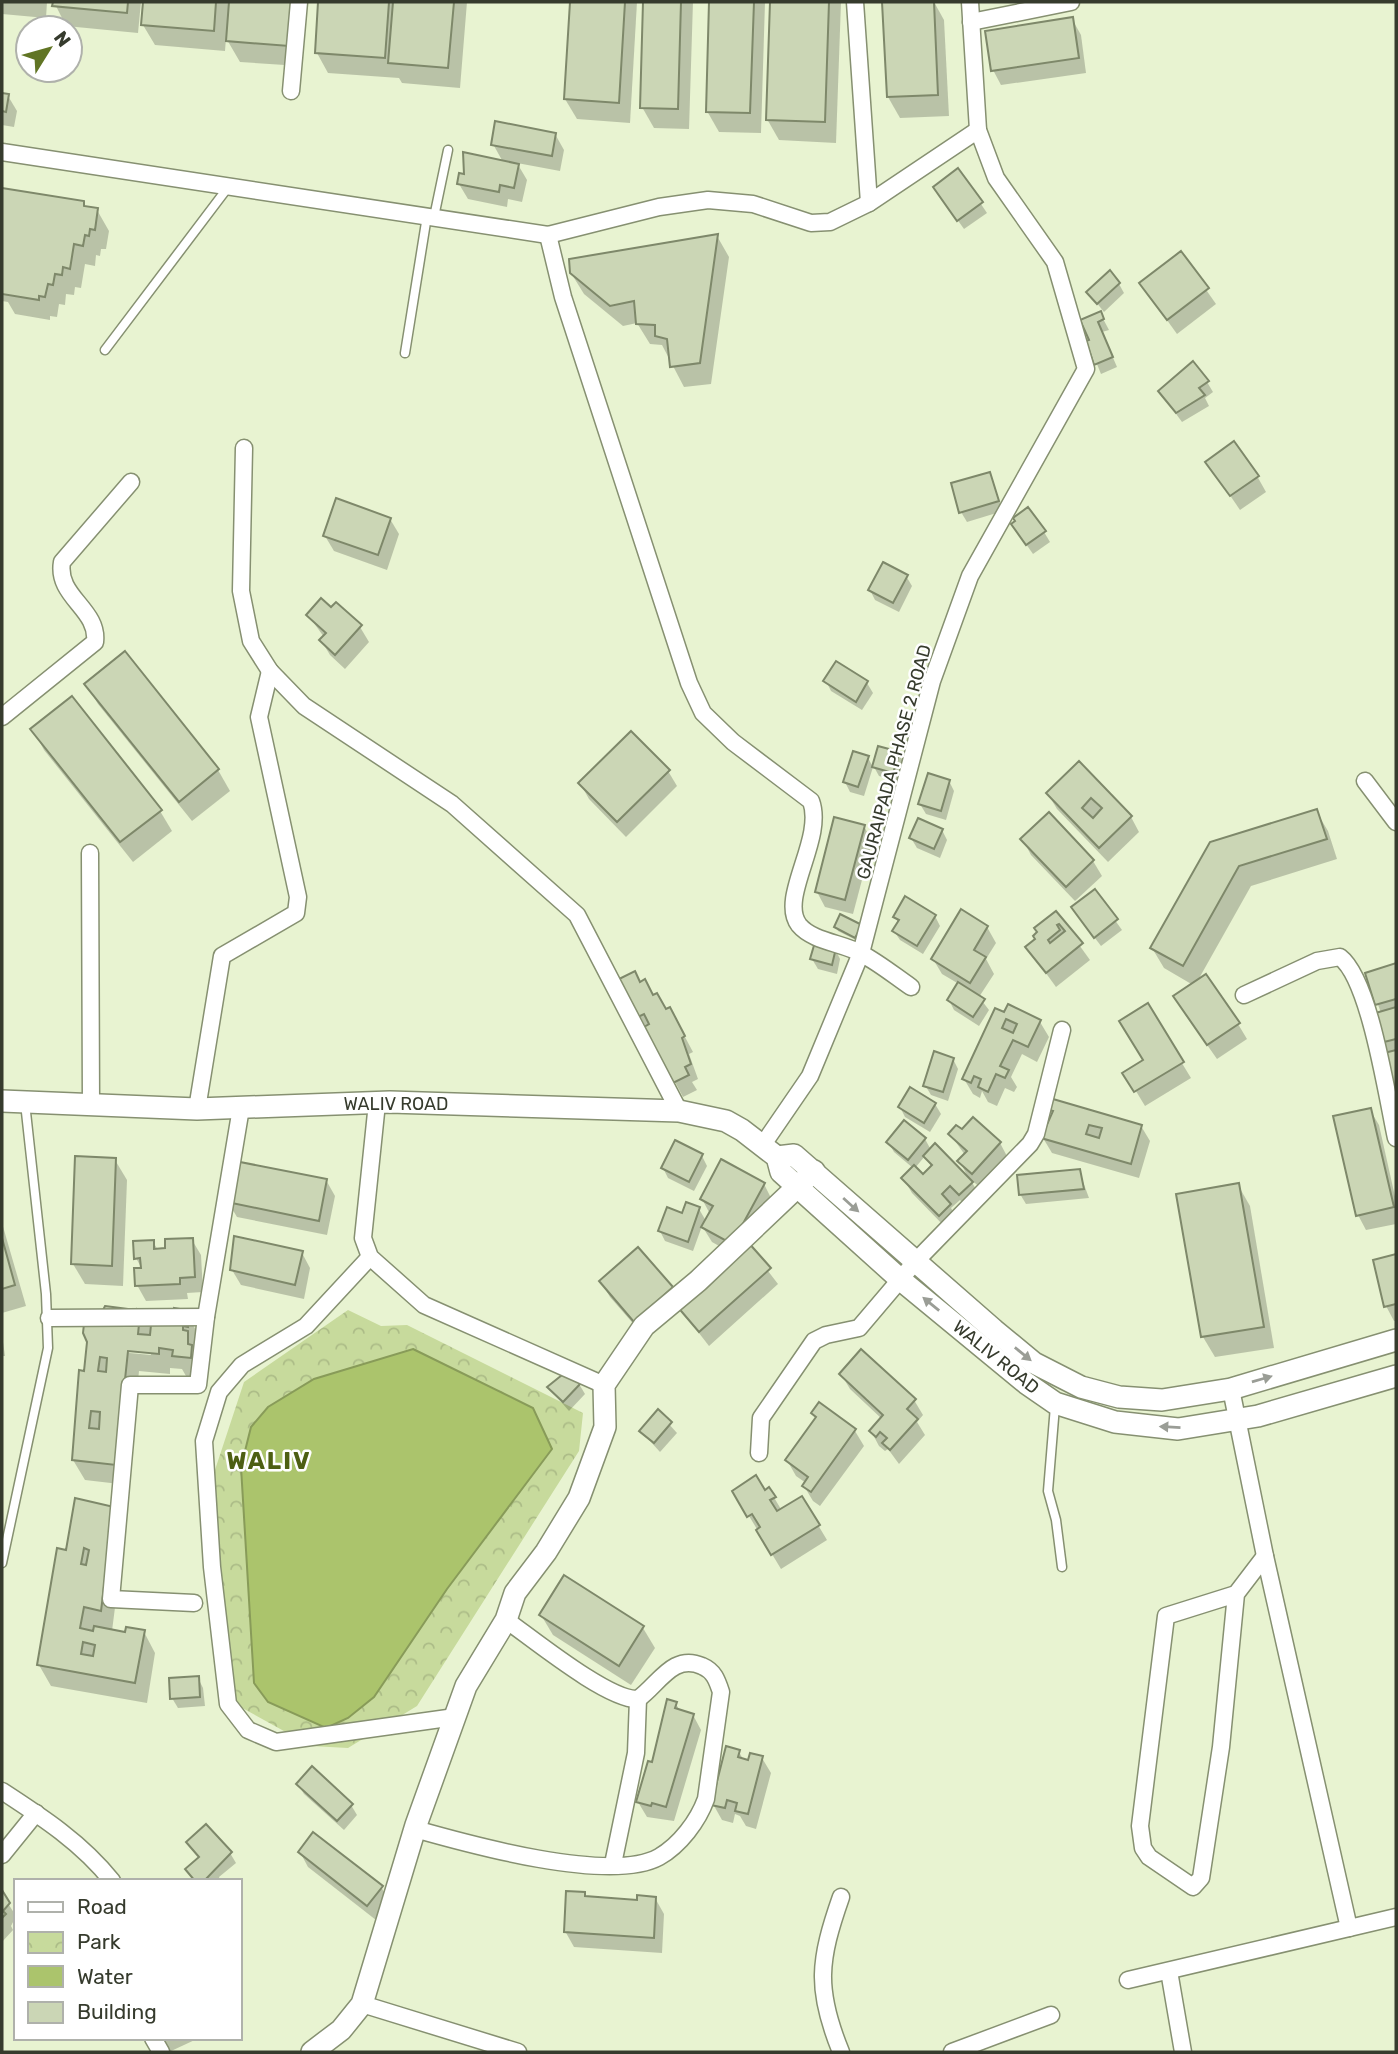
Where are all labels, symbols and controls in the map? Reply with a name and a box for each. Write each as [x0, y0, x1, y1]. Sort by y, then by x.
north arrow [14, 14, 84, 84]
text: N [49, 27, 75, 51]
street label: GAURAIPADA PHASE 2 ROAD [852, 642, 936, 882]
street label: WALIV ROAD [344, 1093, 448, 1115]
one-way arrow [842, 1196, 859, 1212]
one-way arrow [923, 1297, 941, 1312]
street label: WALIV ROAD [948, 1315, 1044, 1399]
one-way arrow [1014, 1346, 1032, 1360]
one-way arrow [1252, 1374, 1273, 1384]
one-way arrow [1159, 1421, 1181, 1432]
district label: WALIV [226, 1447, 312, 1475]
legend [14, 1879, 242, 2040]
text: Road [77, 1894, 127, 1919]
text: Park [77, 1929, 121, 1954]
text: Water [77, 1964, 133, 1989]
text: Building [77, 1999, 157, 2024]

